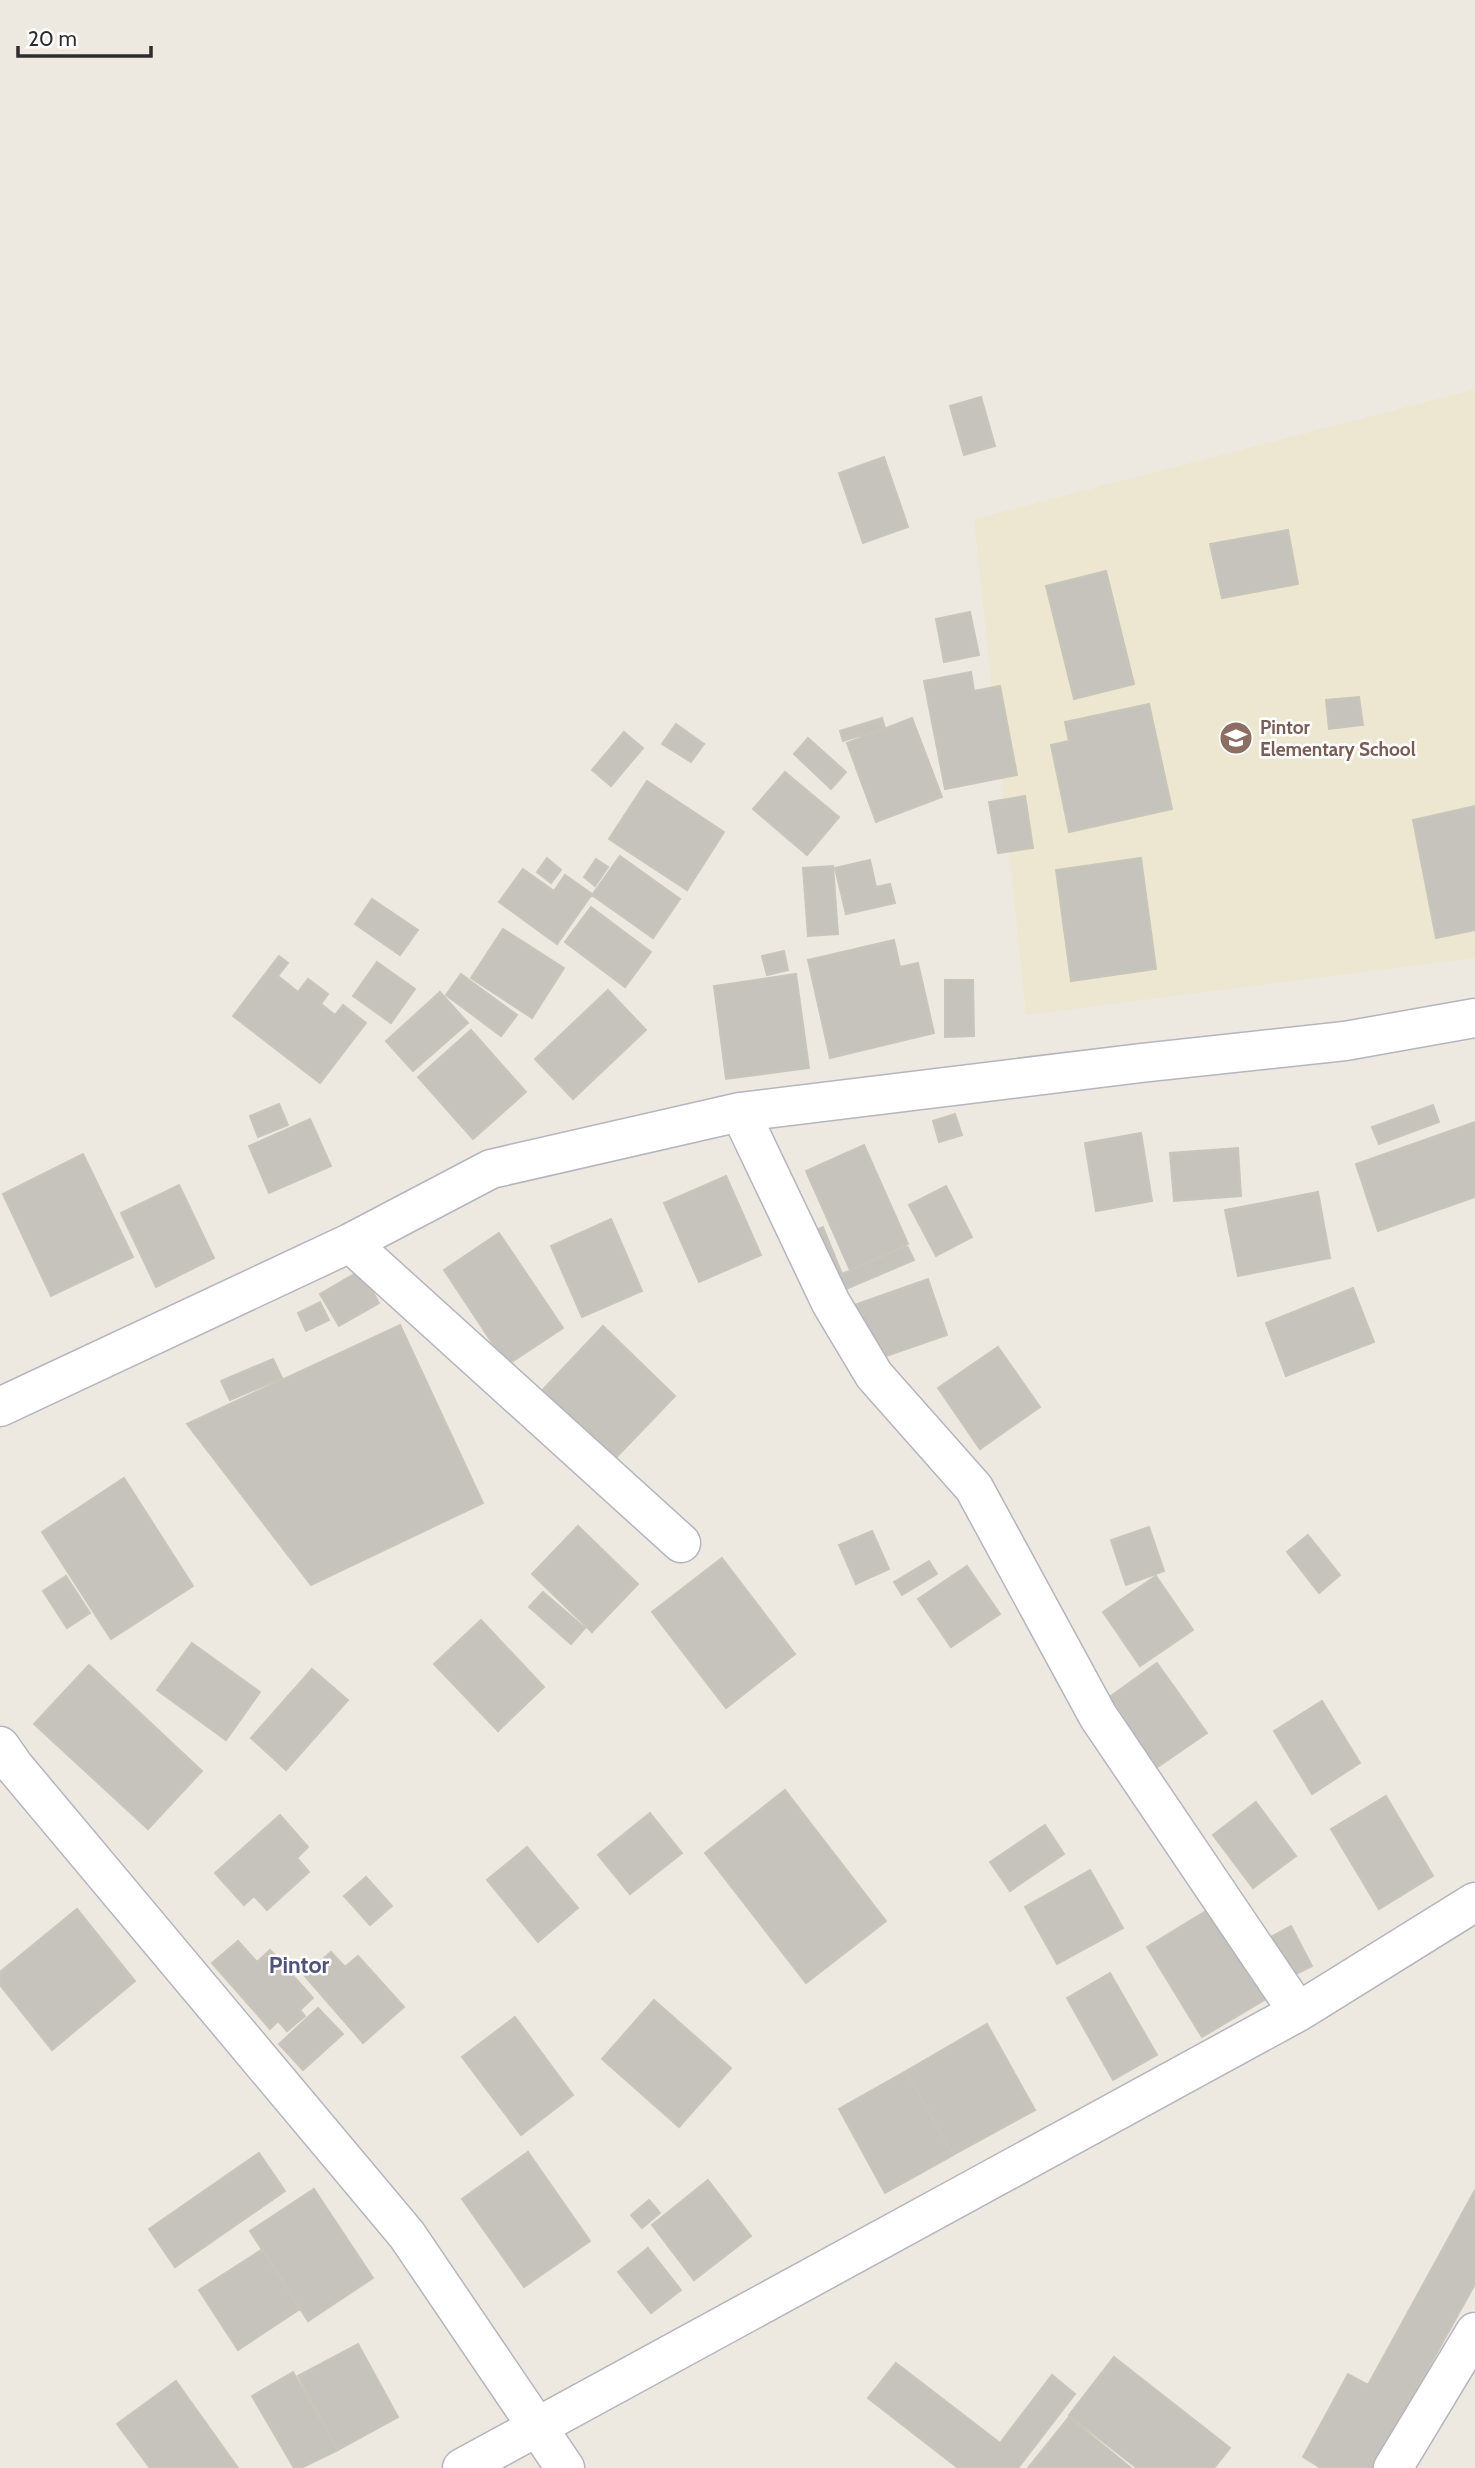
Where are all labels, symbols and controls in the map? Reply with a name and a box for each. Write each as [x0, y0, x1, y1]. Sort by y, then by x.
scale bar [18, 14, 150, 58]
text: 20 m [28, 26, 77, 51]
place label: Pintor Elementary School [1260, 716, 1416, 761]
school or university icon: Pintor Elementary School [1217, 719, 1255, 757]
district label: Pintor [269, 1951, 330, 1979]

